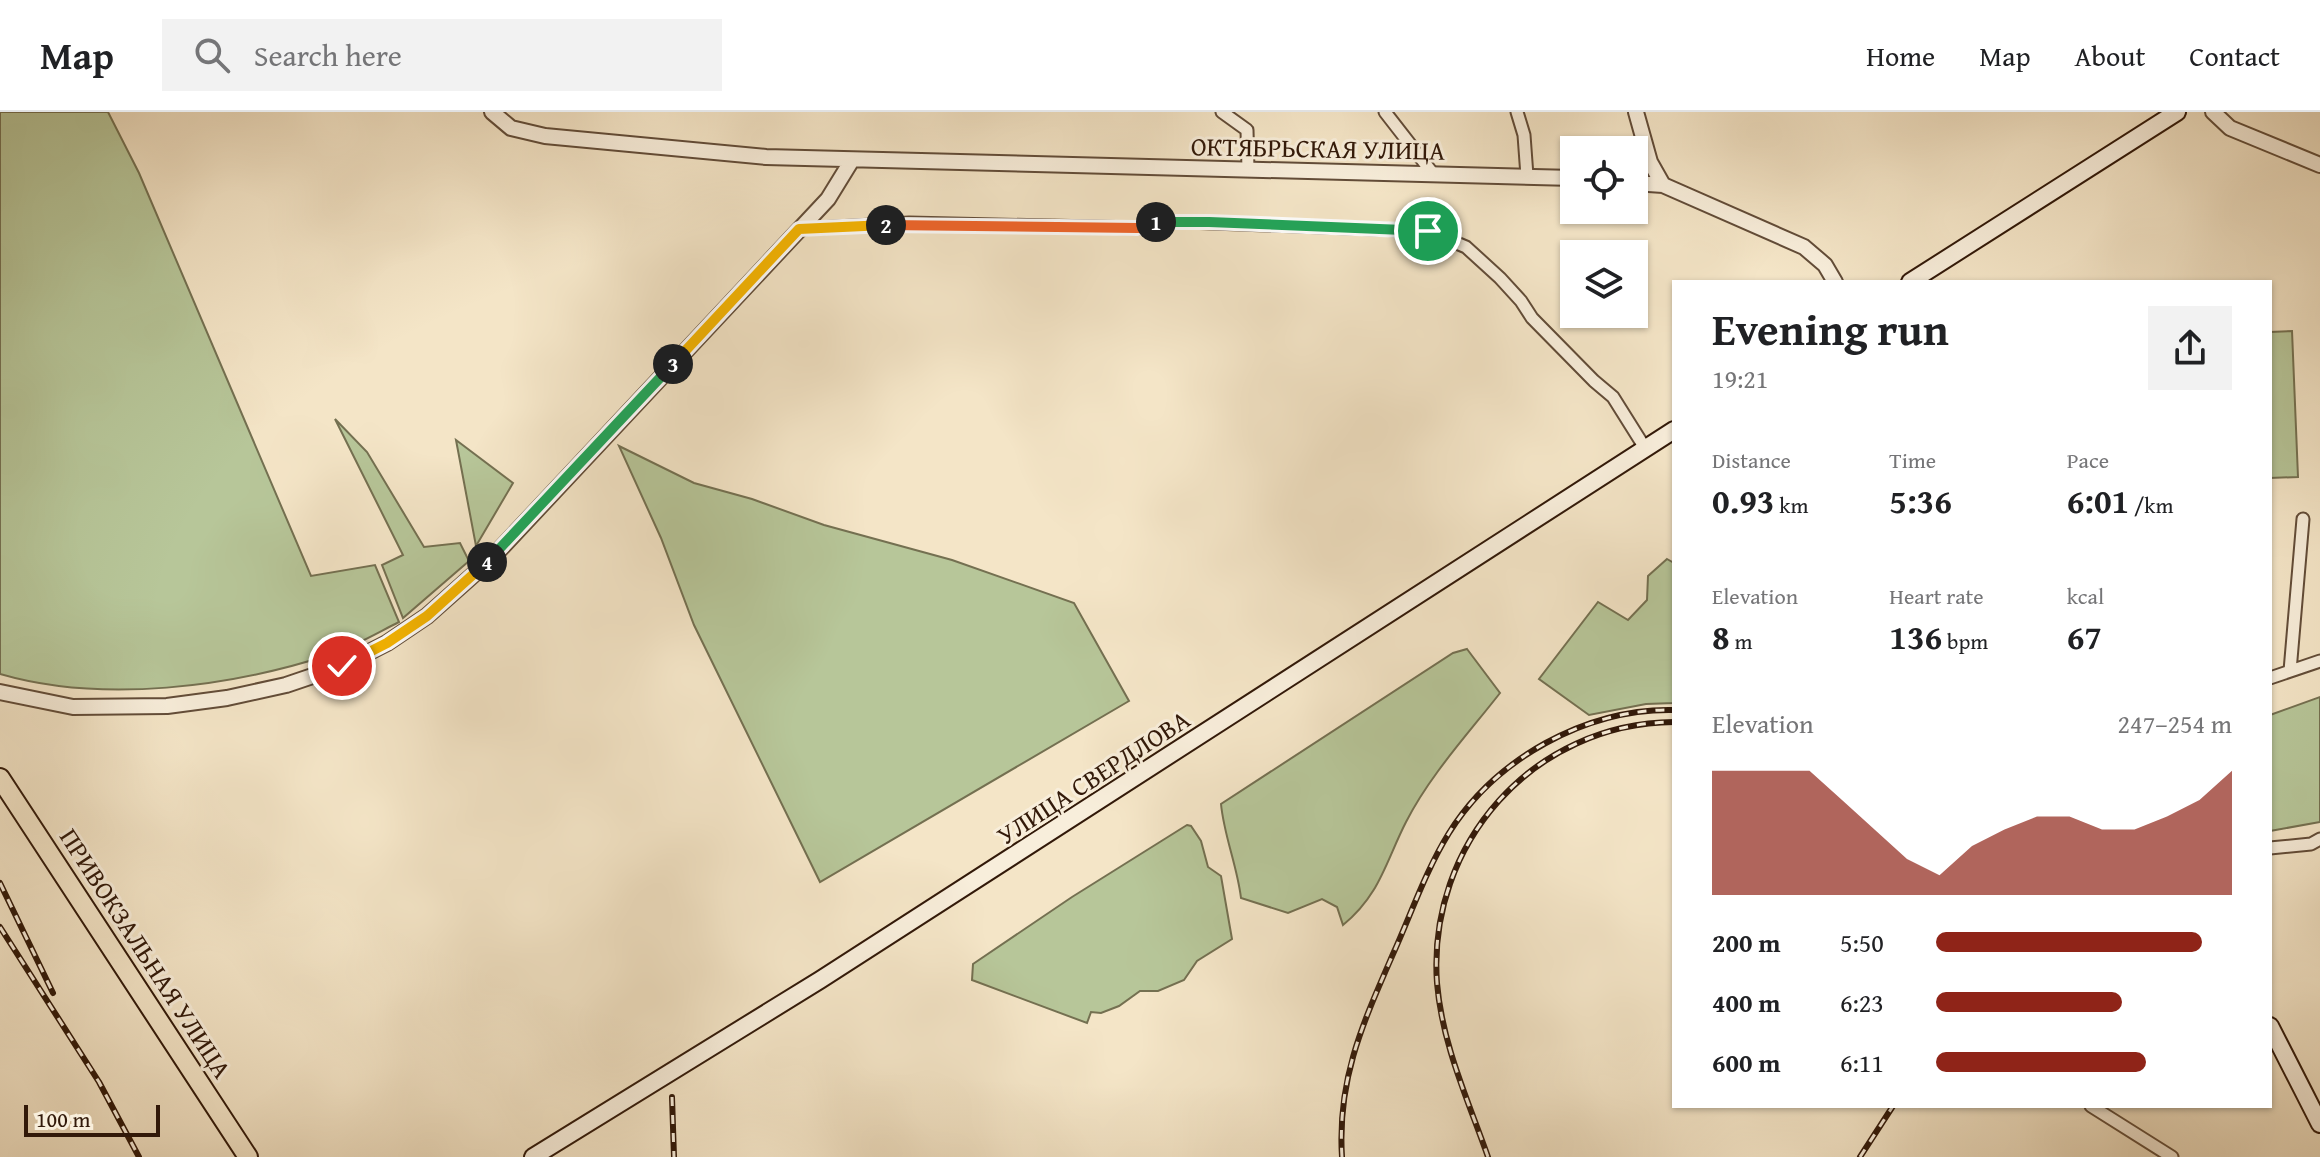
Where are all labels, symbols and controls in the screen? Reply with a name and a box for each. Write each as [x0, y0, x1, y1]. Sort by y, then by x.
search box [162, 19, 722, 91]
text: Map [40, 27, 114, 83]
icon: search [190, 33, 234, 77]
text: Search here [254, 33, 402, 77]
text: Home [1866, 35, 1935, 76]
text: Map [1979, 35, 2031, 76]
text: About [2075, 35, 2145, 76]
text: Contact [2189, 35, 2280, 76]
street label: ОКТЯБРЬСКАЯ УЛИЦА [1191, 126, 1446, 170]
map controls [1560, 136, 1648, 328]
button: locate [1560, 136, 1648, 224]
pin [1394, 197, 1462, 265]
pin: 1 [1136, 202, 1176, 242]
pin: 2 [866, 205, 906, 245]
text: 1 [1150, 206, 1162, 238]
text: 2 [880, 209, 892, 241]
icon: arrive [1406, 209, 1450, 253]
button: layers [1560, 240, 1648, 328]
text: Evening run [1712, 297, 1949, 361]
button: share [2148, 306, 2232, 390]
pin: 3 [653, 344, 693, 384]
text: 3 [667, 348, 679, 380]
text: 19:21 [1712, 359, 1768, 398]
text: Distance [1712, 444, 1791, 476]
text: Time [1889, 444, 1936, 476]
text: Pace [2067, 444, 2109, 476]
text: 0.93 [1712, 476, 1774, 525]
text: 5:36 [1889, 476, 1952, 525]
text: 6:01 [2067, 476, 2129, 525]
text: km [1774, 489, 1808, 521]
text: /km [2129, 489, 2174, 521]
pin: 4 [467, 542, 507, 582]
text: 4 [481, 546, 493, 578]
text: Elevation [1712, 580, 1798, 612]
text: Heart rate [1889, 580, 1984, 612]
text: kcal [2067, 580, 2104, 612]
text: 8 [1712, 612, 1730, 661]
text: 136 [1889, 612, 1942, 661]
text: 67 [2067, 612, 2102, 661]
text: m [1730, 625, 1752, 657]
text: bpm [1942, 625, 1988, 657]
pin [308, 632, 376, 700]
icon: check [320, 644, 364, 688]
street label: УЛИЦА СВЕРДЛОВА [989, 700, 1198, 854]
text: Elevation [1712, 704, 1814, 743]
text: 247–254 m [2118, 704, 2232, 743]
street label: ПРИВОКЗАЛЬНАЯ УЛИЦА [50, 820, 242, 1086]
text: 200 m [1712, 923, 1780, 962]
text: 5:50 [1840, 923, 1884, 962]
text: 400 m [1712, 983, 1780, 1022]
text: 6:23 [1840, 983, 1884, 1022]
text: 600 m [1712, 1043, 1780, 1082]
text: 6:11 [1840, 1043, 1884, 1082]
scale bar [24, 1101, 160, 1137]
text: 100 m [36, 1103, 91, 1135]

